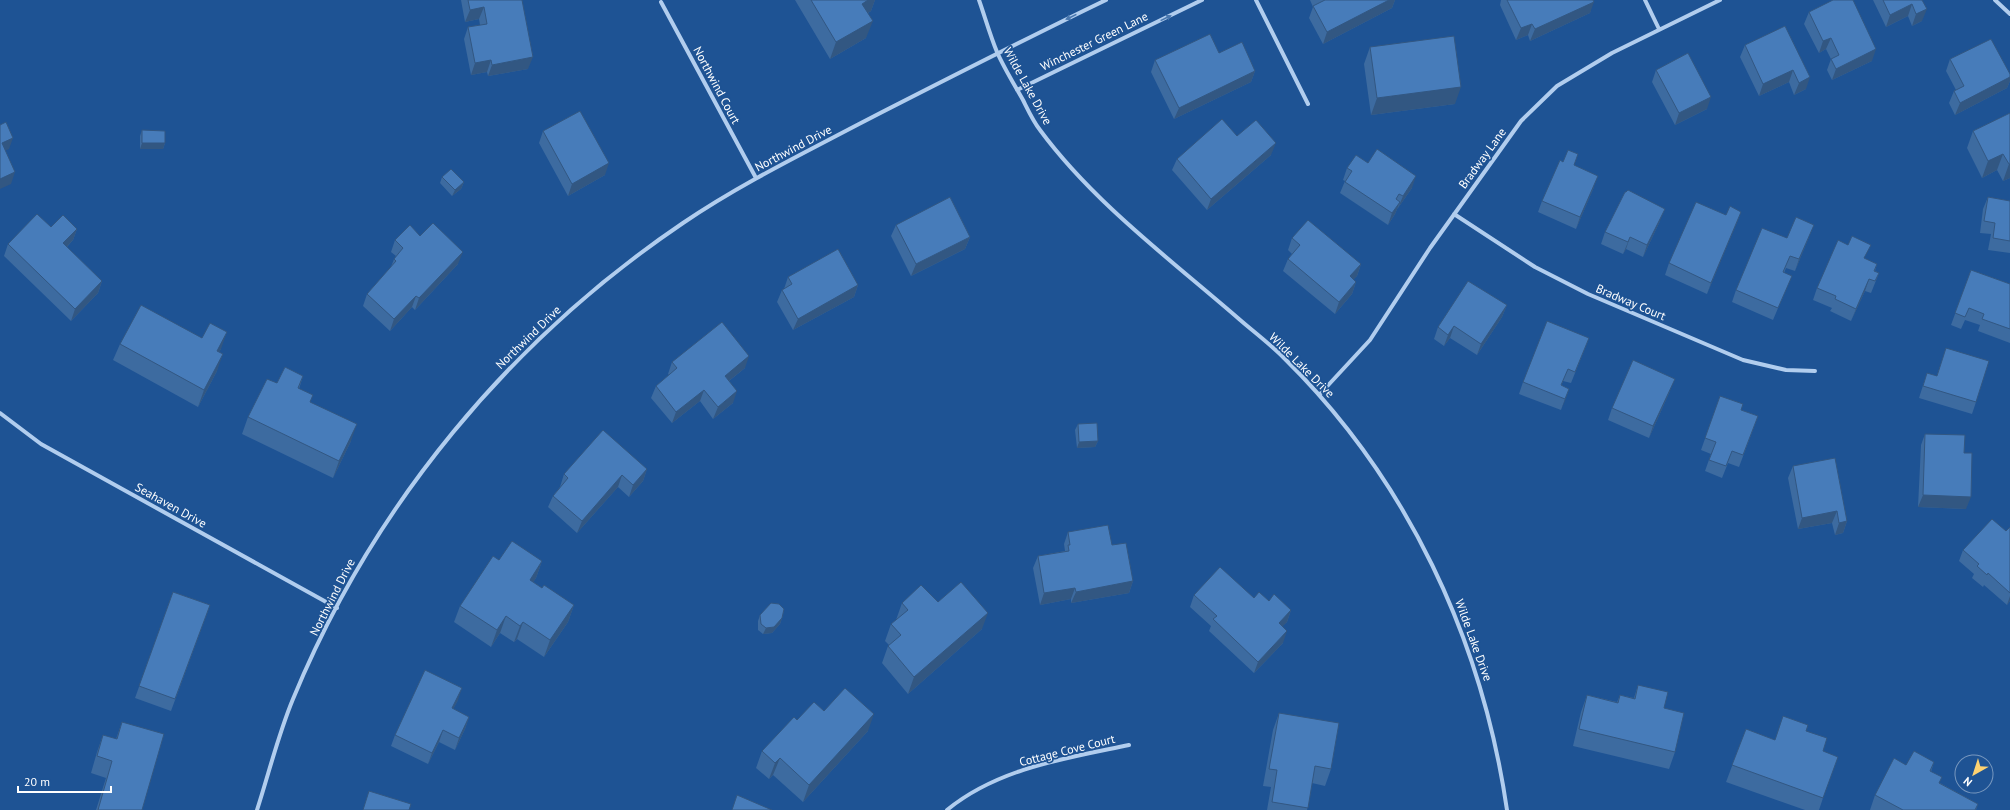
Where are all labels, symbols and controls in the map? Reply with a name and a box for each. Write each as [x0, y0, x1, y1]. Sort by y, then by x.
street label: Winchester Green Lane [1038, 8, 1150, 74]
one-way arrow [1065, 14, 1076, 20]
one-way arrow [1160, 15, 1171, 21]
street label: Northwind Court [690, 44, 744, 126]
street label: Wilde Lake Drive [1001, 45, 1055, 127]
street label: Northwind Drive [752, 121, 834, 175]
street label: Bradway Lane [1455, 125, 1509, 191]
street label: Bradway Court [1594, 281, 1668, 323]
street label: Northwind Drive [492, 302, 564, 372]
street label: Wilde Lake Drive [1266, 329, 1338, 401]
street label: Seahaven Drive [133, 479, 209, 531]
street label: Northwind Drive [306, 556, 358, 638]
street label: Wilde Lake Drive [1452, 597, 1496, 683]
street label: Cottage Cove Court [1018, 731, 1116, 769]
north arrow [1954, 754, 1994, 794]
scale bar [18, 768, 111, 794]
text: 20 m [24, 774, 50, 789]
text: N [1960, 774, 1975, 789]

